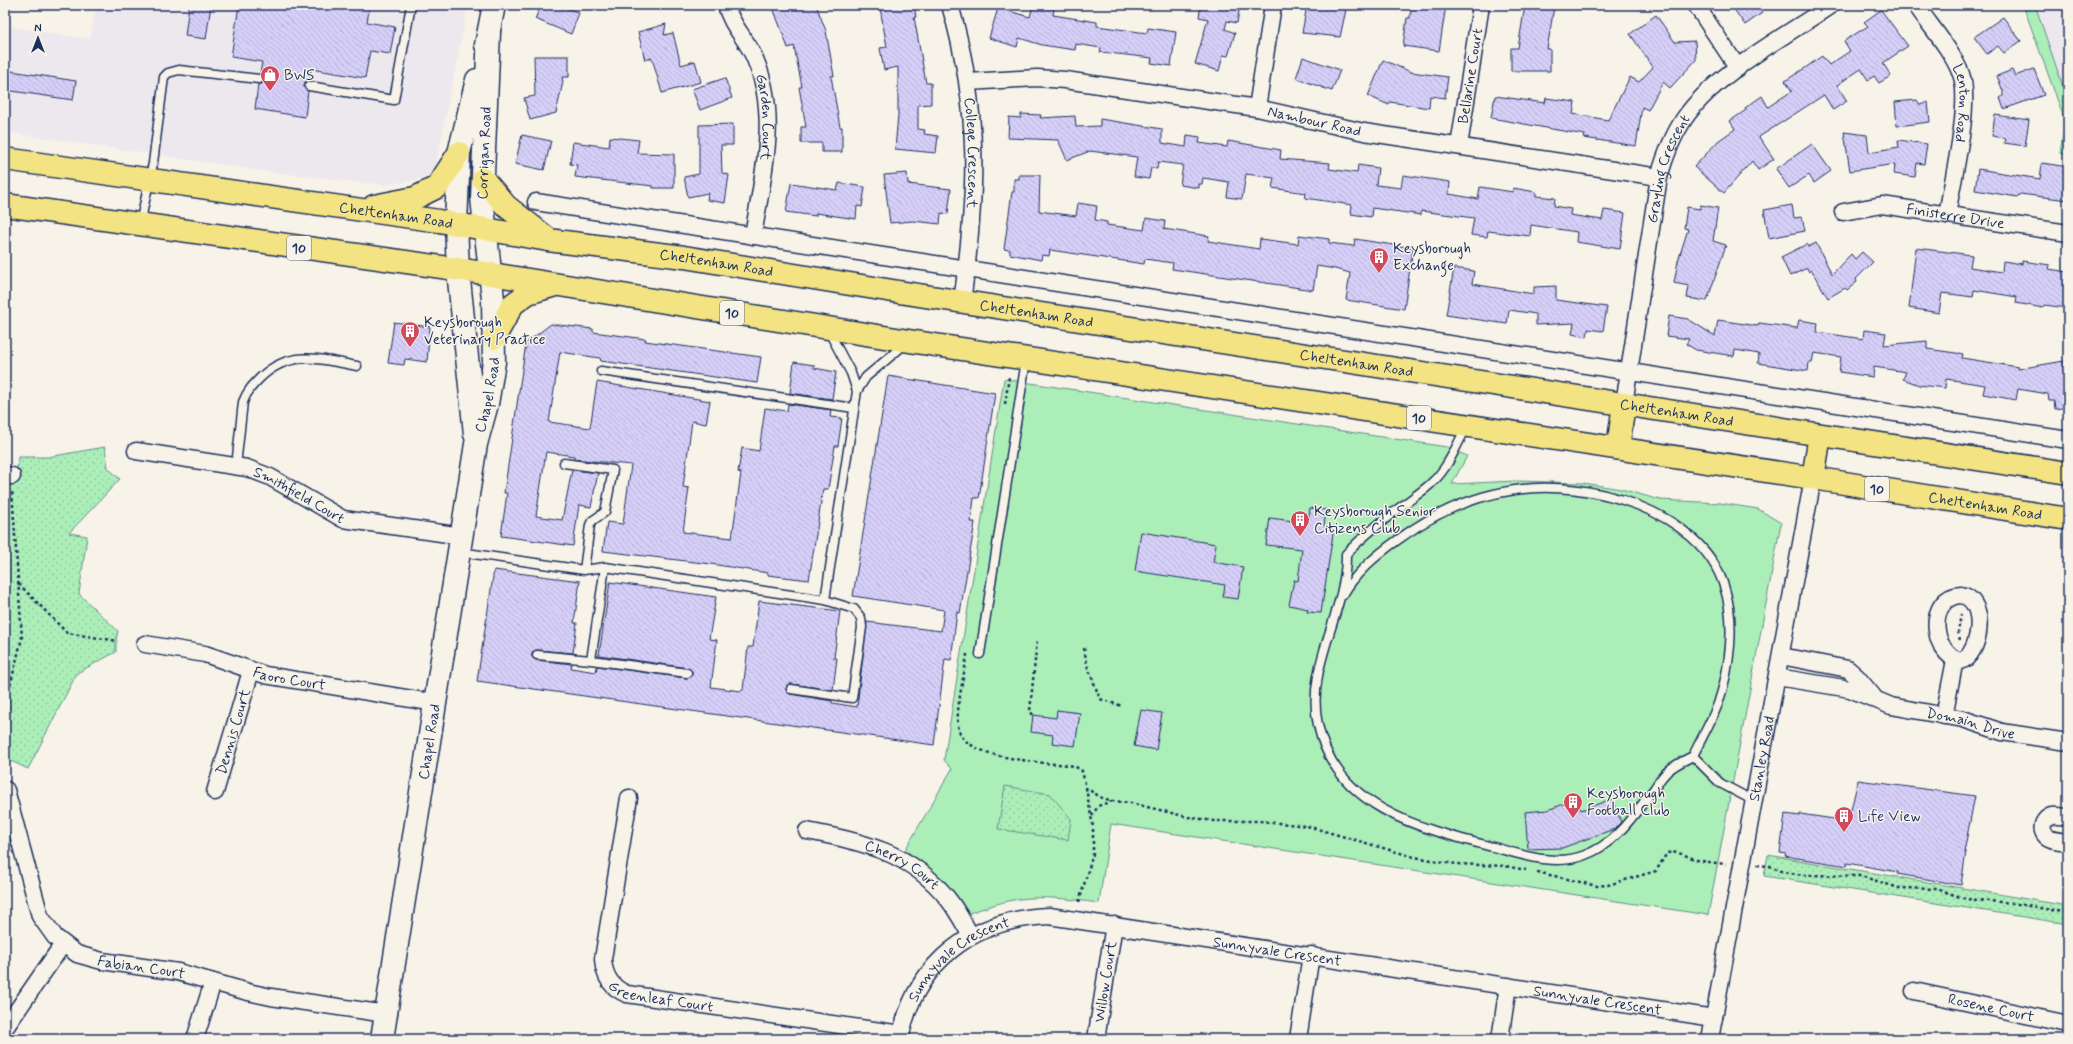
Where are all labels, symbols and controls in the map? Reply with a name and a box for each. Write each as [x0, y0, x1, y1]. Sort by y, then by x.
north arrow [18, 18, 58, 58]
text: N [34, 22, 42, 36]
street label: Bellarine Court [1454, 26, 1488, 125]
street label: Lenton Road [1947, 61, 1973, 144]
shop icon: BWS [259, 64, 281, 92]
place label: BWS [284, 66, 315, 86]
street label: Garden Court [750, 71, 777, 161]
street label: College Crescent [958, 96, 982, 209]
street label: Nambour Road [1265, 102, 1363, 142]
street label: Corrigan Road [473, 106, 497, 200]
street label: Grayling Crescent [1643, 111, 1695, 225]
street label: Cheltenham Road [338, 198, 454, 234]
street label: Finisterre Drive [1905, 200, 2006, 234]
road number: 10 [287, 236, 311, 260]
place label: Keysborough Exchange [1393, 239, 1471, 277]
street label: Cheltenham Road [658, 245, 775, 282]
building icon: Keysborough Exchange [1368, 246, 1390, 274]
street label: Cheltenham Road [978, 296, 1095, 333]
road number: 10 [720, 301, 744, 325]
place label: Keysborough Veterinary Practice [424, 313, 546, 350]
building icon: Keysborough Veterinary Practice [399, 320, 421, 348]
street label: Cheltenham Road [1298, 345, 1415, 383]
street label: Chapel Road [471, 357, 505, 435]
street label: Cheltenham Road [1618, 395, 1735, 432]
road number: 10 [1407, 406, 1431, 430]
street label: Smithfield Court [250, 462, 348, 529]
road number: 10 [1865, 477, 1889, 501]
street label: Cheltenham Road [1927, 488, 2043, 526]
place label: Keysborough Senior Citizens Club [1314, 502, 1436, 539]
building icon: Keysborough Senior Citizens Club [1289, 509, 1311, 537]
street label: Faoro Court [250, 663, 327, 696]
street label: Dennis Court [212, 686, 256, 777]
street label: Chapel Road [414, 702, 446, 781]
street label: Domain Drive [1925, 704, 2016, 745]
street label: Stanley Road [1745, 714, 1780, 803]
place label: Keysborough Football Club [1587, 784, 1670, 821]
building icon: Keysborough Football Club [1562, 791, 1584, 819]
building icon: Life View [1833, 805, 1855, 833]
place label: Life View [1858, 807, 1921, 827]
street label: Cherry Court [862, 836, 944, 895]
street label: Sunnyvale Crescent [904, 913, 1012, 1005]
street label: Sunnyvale Crescent [1212, 932, 1343, 972]
street label: Willow Court [1090, 940, 1122, 1024]
street label: Fabian Court [95, 951, 187, 985]
street label: Greenleaf Court [603, 977, 715, 1018]
street label: Sunnyvale Crescent [1532, 981, 1663, 1021]
street label: Rosene Court [1946, 990, 2036, 1027]

